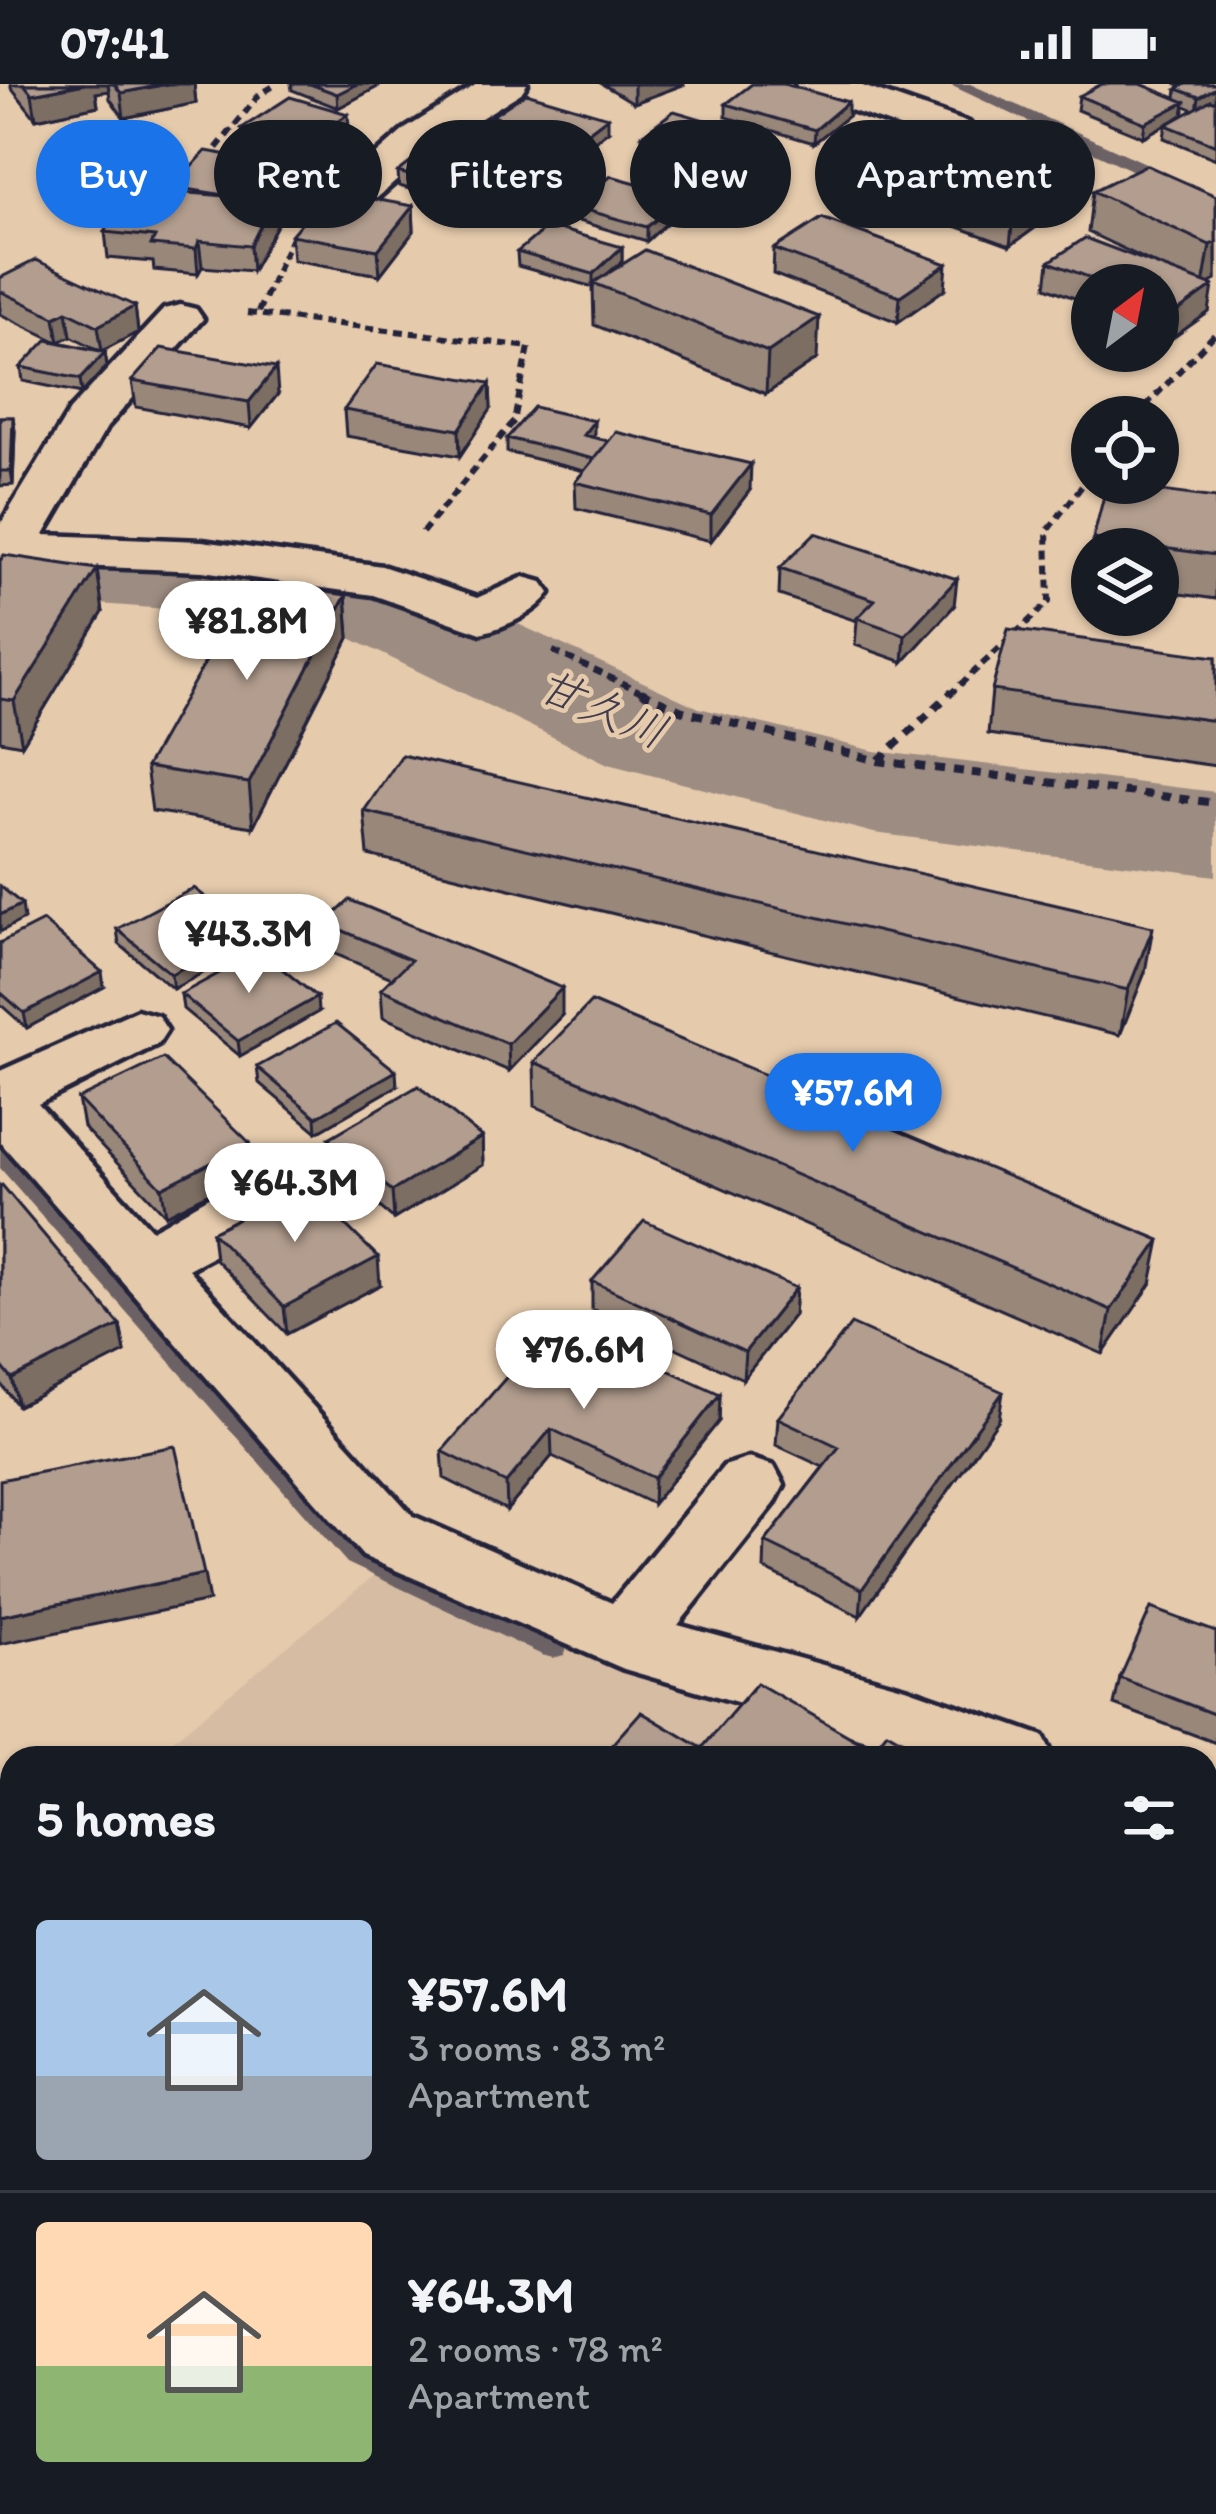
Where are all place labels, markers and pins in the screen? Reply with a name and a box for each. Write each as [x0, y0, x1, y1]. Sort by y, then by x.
pin: ¥81.8M [149, 581, 345, 683]
pin: ¥43.3M [151, 894, 347, 996]
pin: ¥57.6M [755, 1053, 951, 1155]
pin: ¥64.3M [197, 1143, 393, 1245]
pin: ¥76.6M [486, 1310, 682, 1412]

